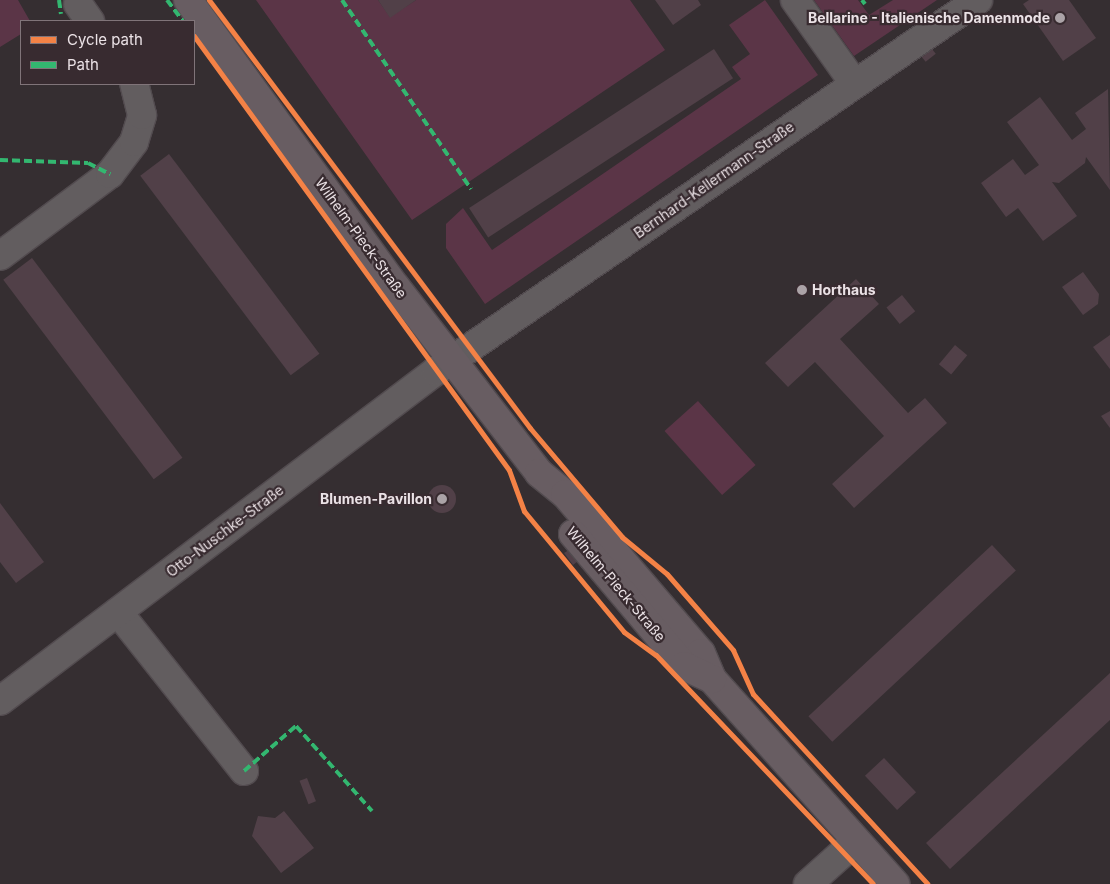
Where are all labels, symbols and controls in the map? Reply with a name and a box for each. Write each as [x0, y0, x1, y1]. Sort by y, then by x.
place label: Bellarine - Italienische Damenmode [808, 10, 1050, 26]
marker: Bellarine - Italienische Damenmode [1054, 12, 1066, 24]
legend [20, 20, 195, 85]
text: Cycle path [67, 30, 143, 49]
text: Path [67, 55, 99, 74]
street label: Bernhard-Kellermann-Straße [631, 118, 797, 242]
street label: Wilhelm-Pieck-Straße [312, 175, 410, 301]
place label: Horthaus [812, 282, 876, 298]
marker: Horthaus [796, 284, 808, 296]
street label: Otto-Nuschke-Straße [163, 482, 287, 580]
place label: Blumen-Pavillon [320, 491, 432, 507]
marker: Blumen-Pavillon [436, 493, 448, 505]
street label: Wilhelm-Pieck-Straße [563, 523, 669, 645]

